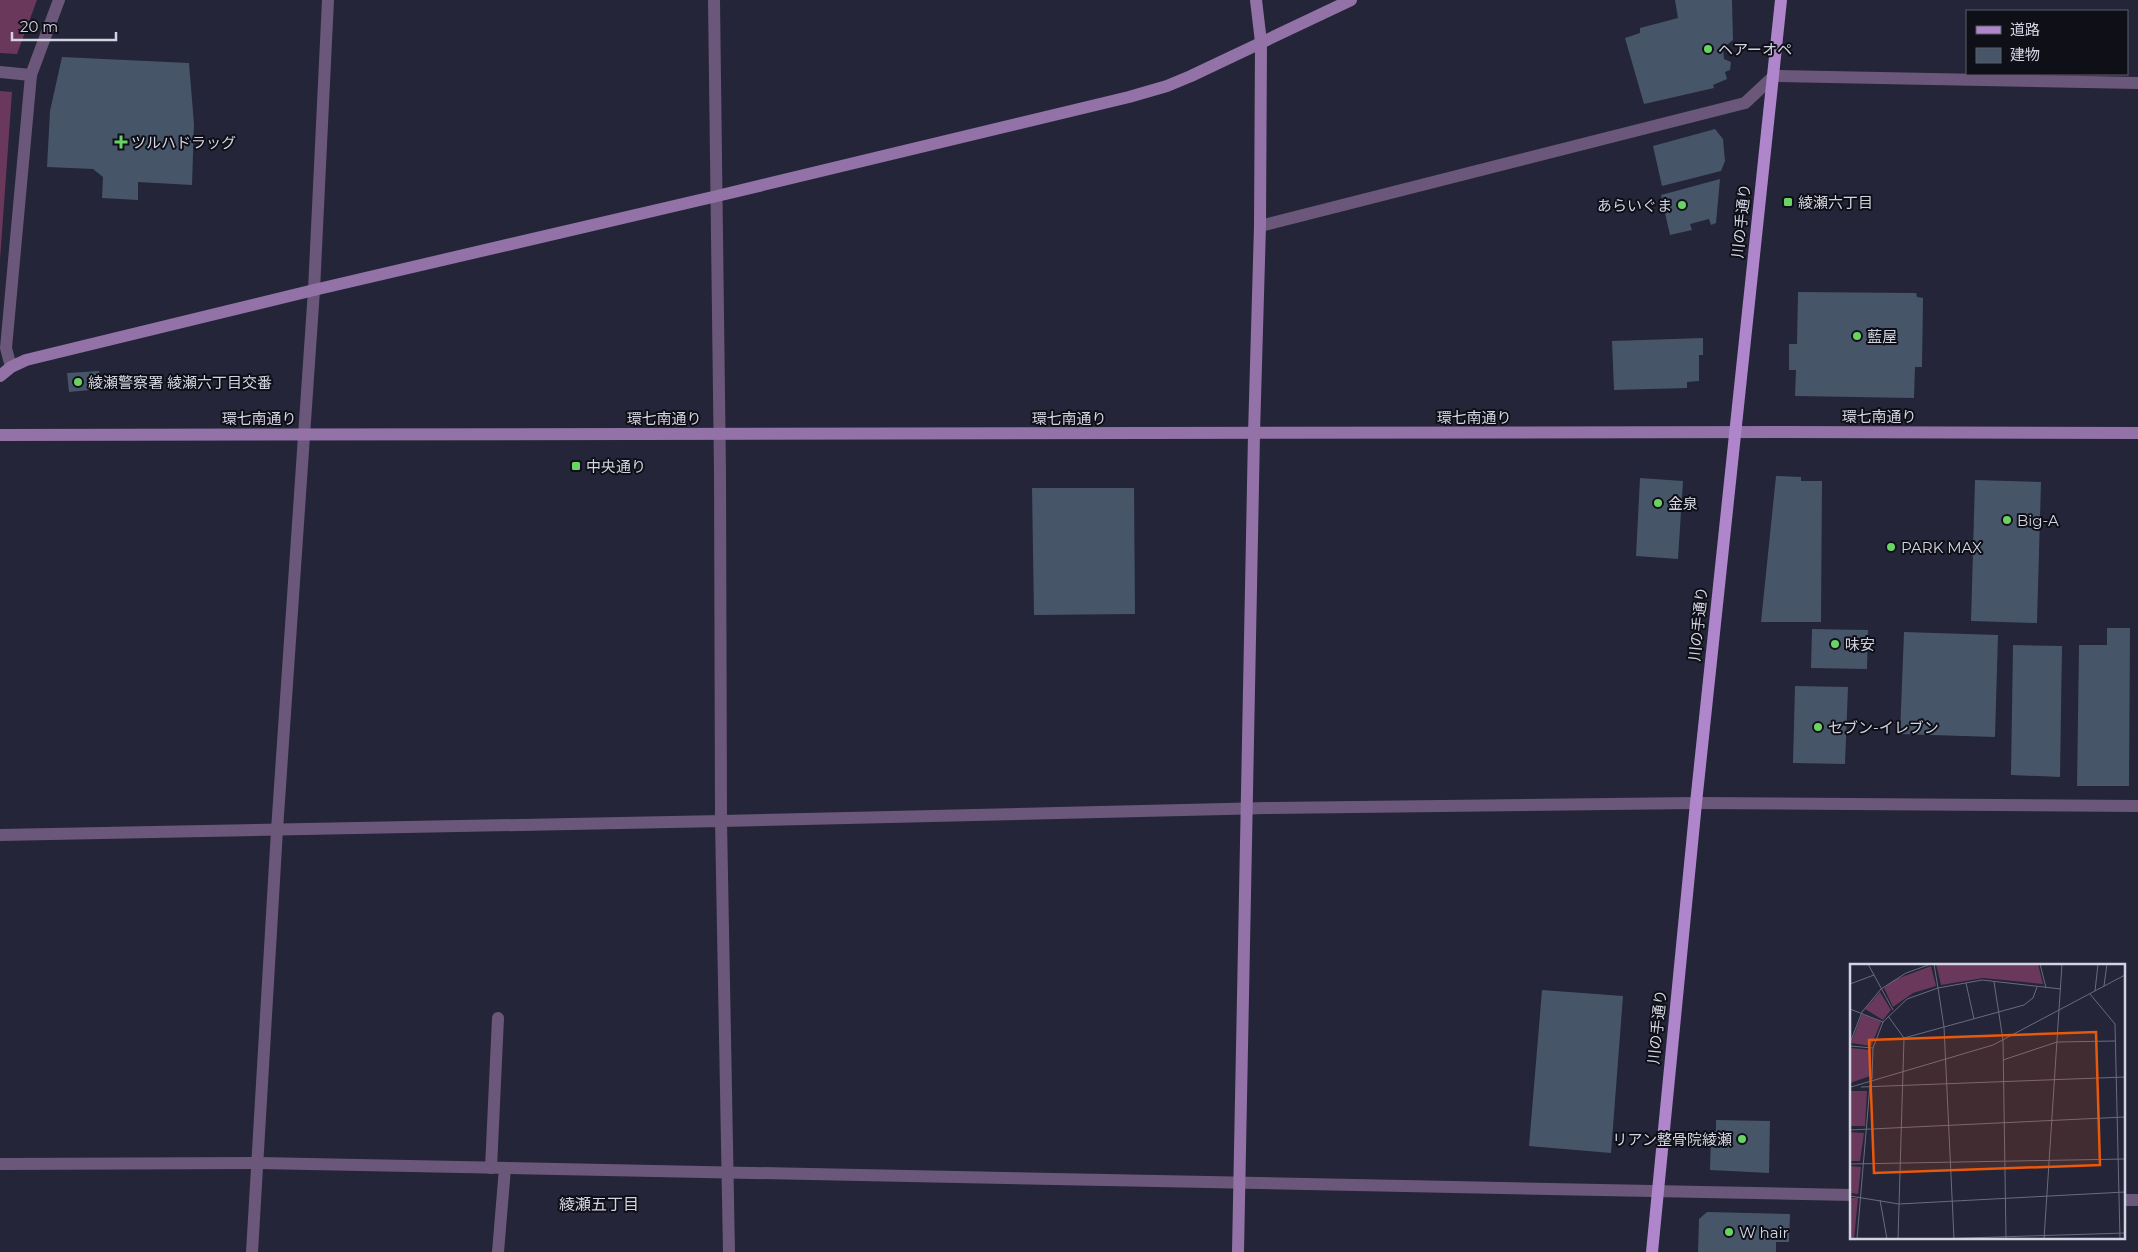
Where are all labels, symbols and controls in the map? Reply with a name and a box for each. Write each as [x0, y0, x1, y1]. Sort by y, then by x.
scale bar [12, 10, 116, 42]
legend [1966, 10, 2128, 75]
text: 20 m [20, 17, 58, 36]
text: 道路 [2010, 20, 2040, 39]
place label: ヘアーオペ [1718, 40, 1792, 59]
marker: ヘアーオペ [1702, 43, 1714, 55]
text: 建物 [2010, 45, 2040, 64]
place label: ツルハドラッグ [131, 133, 236, 152]
marker: ツルハドラッグ [115, 136, 127, 148]
street label: 川の手通り [1728, 183, 1754, 259]
place label: 綾瀬六丁目 [1798, 193, 1873, 212]
place label: あらいぐま [1597, 196, 1672, 215]
marker: 綾瀬六丁目 [1782, 196, 1794, 208]
marker: あらいぐま [1676, 199, 1688, 211]
place label: 藍屋 [1867, 327, 1897, 346]
marker: 藍屋 [1851, 330, 1863, 342]
place label: 綾瀬警察署 綾瀬六丁目交番 [88, 373, 272, 392]
marker: 綾瀬警察署 綾瀬六丁目交番 [72, 376, 84, 388]
street label: 環七南通り [1841, 407, 1917, 426]
street label: 環七南通り [1436, 408, 1512, 427]
street label: 環七南通り [221, 409, 297, 428]
street label: 環七南通り [626, 409, 702, 428]
street label: 環七南通り [1031, 409, 1107, 428]
place label: 中央通り [586, 457, 646, 476]
marker: 中央通り [570, 460, 582, 472]
place label: 金泉 [1668, 494, 1698, 513]
marker: 金泉 [1652, 497, 1664, 509]
place label: Big-A [2017, 511, 2059, 530]
marker: Big-A [2001, 514, 2013, 526]
place label: PARK MAX [1901, 538, 1982, 557]
marker: PARK MAX [1885, 541, 1897, 553]
street label: 川の手通り [1685, 586, 1711, 662]
place label: 味安 [1845, 635, 1875, 654]
marker: 味安 [1829, 638, 1841, 650]
place label: セブン-イレブン [1828, 718, 1939, 737]
marker: セブン-イレブン [1812, 721, 1824, 733]
inset map [1850, 964, 2126, 1240]
street label: 川の手通り [1644, 989, 1670, 1065]
place label: リアン整骨院綾瀬 [1613, 1130, 1732, 1149]
marker: リアン整骨院綾瀬 [1736, 1133, 1748, 1145]
district label: 綾瀬五丁目 [559, 1195, 639, 1214]
place label: W hair [1739, 1223, 1789, 1242]
marker: W hair [1723, 1226, 1735, 1238]

